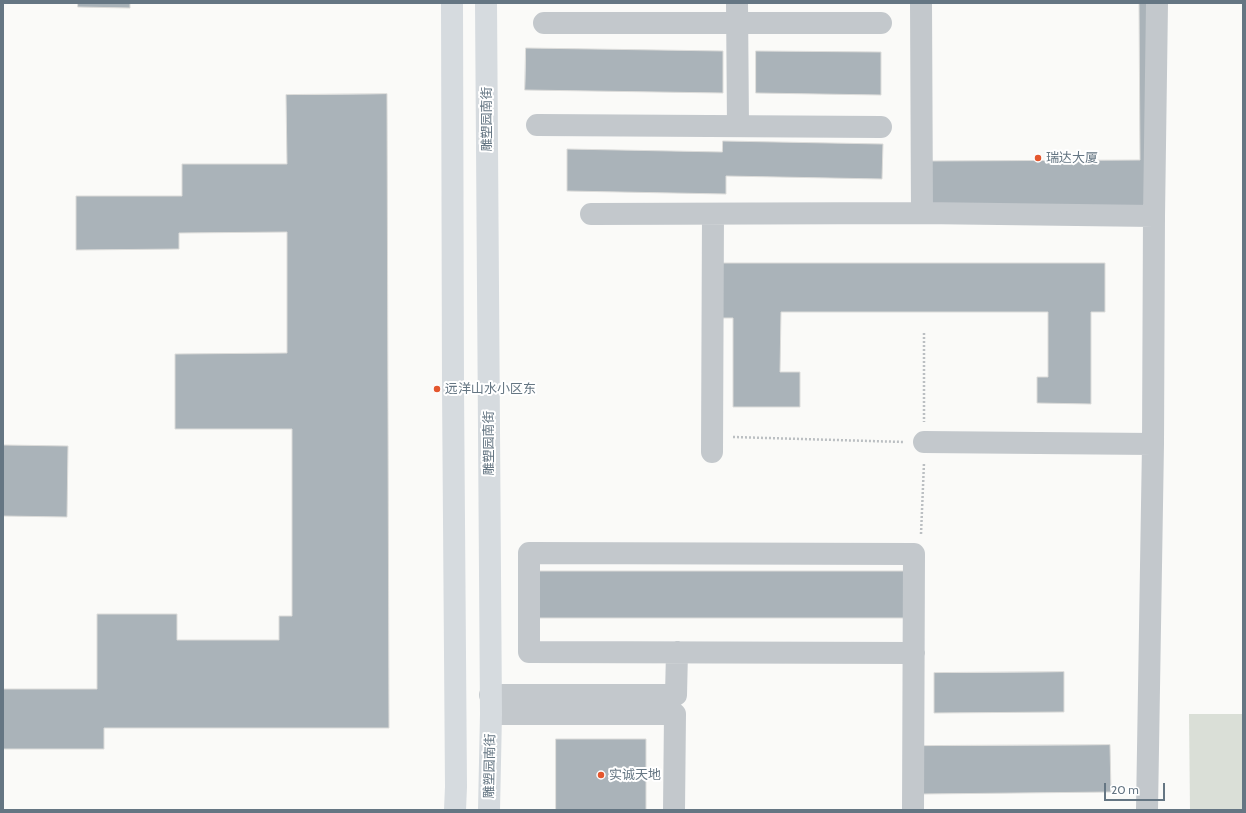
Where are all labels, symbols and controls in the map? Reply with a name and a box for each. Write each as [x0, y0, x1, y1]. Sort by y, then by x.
street label: 雕塑园南街 [479, 87, 495, 151]
place label: 瑞达大厦 [1046, 150, 1098, 166]
marker: 瑞达大厦 [1033, 153, 1043, 163]
place label: 远洋山水小区东 [445, 381, 536, 397]
marker: 远洋山水小区东 [432, 384, 442, 394]
street label: 雕塑园南街 [481, 411, 497, 475]
street label: 雕塑园南街 [482, 733, 498, 799]
place label: 实诚天地 [609, 767, 661, 783]
marker: 实诚天地 [596, 770, 606, 780]
scale bar [1106, 775, 1167, 801]
text: 20 m [1111, 782, 1139, 797]

